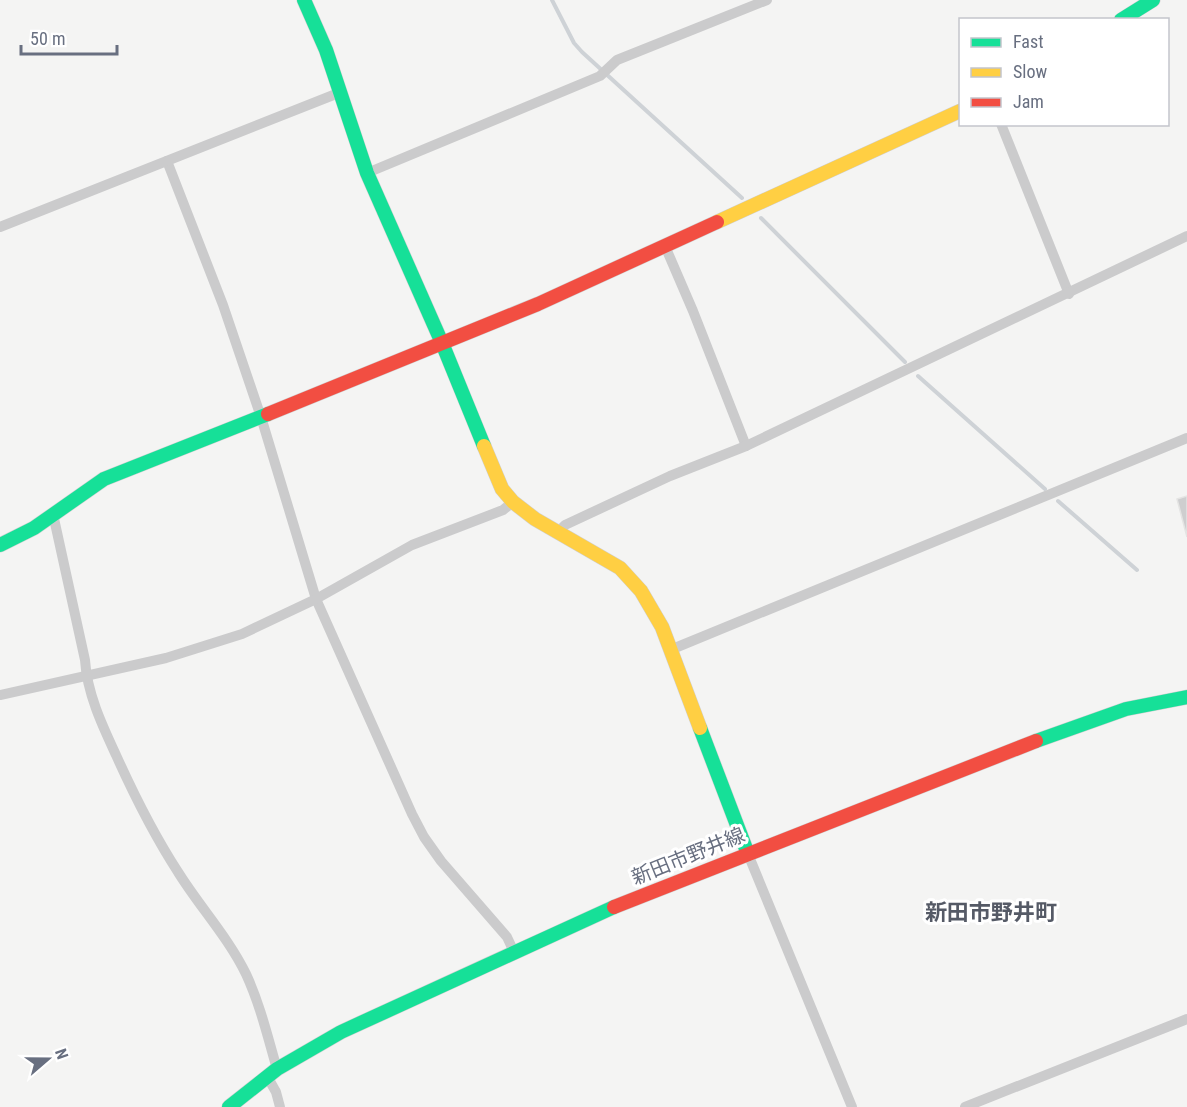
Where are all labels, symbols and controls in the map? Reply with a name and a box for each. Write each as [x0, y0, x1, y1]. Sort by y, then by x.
scale bar [21, 18, 117, 56]
legend [959, 18, 1169, 126]
text: 50 m [30, 28, 65, 49]
text: Fast [1013, 31, 1044, 52]
text: Slow [1013, 61, 1048, 82]
text: Jam [1013, 91, 1044, 112]
street label: 新田市野井線 [628, 822, 748, 890]
district label: 新田市野井町 [925, 900, 1057, 925]
north arrow [18, 1029, 78, 1089]
text: N [51, 1046, 72, 1062]

